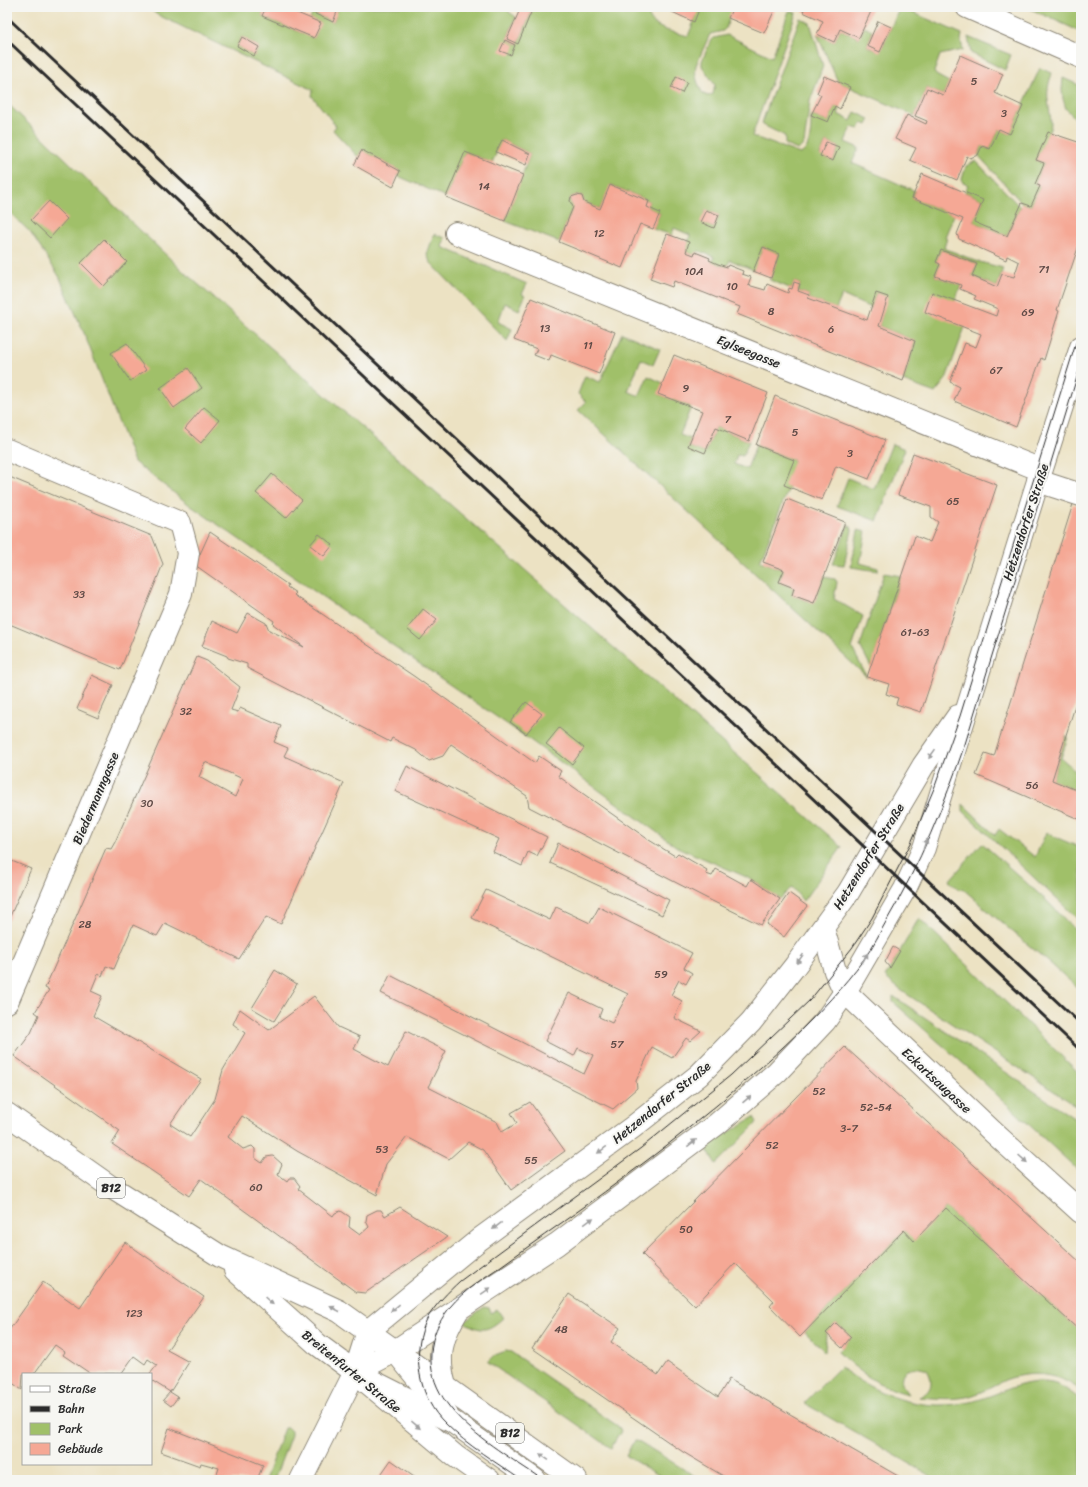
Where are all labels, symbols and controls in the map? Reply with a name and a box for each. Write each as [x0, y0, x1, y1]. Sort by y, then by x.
house number: 5 [971, 72, 978, 91]
house number: 3 [1001, 104, 1007, 123]
house number: 14 [478, 177, 490, 196]
house number: 12 [593, 224, 605, 243]
house number: 71 [1039, 260, 1050, 279]
house number: 10A [685, 262, 703, 281]
house number: 10 [726, 277, 738, 296]
house number: 8 [768, 302, 775, 321]
house number: 69 [1021, 303, 1035, 322]
house number: 13 [540, 319, 550, 338]
house number: 6 [828, 320, 834, 339]
street label: Eglseegasse [713, 328, 785, 375]
house number: 11 [583, 336, 593, 355]
house number: 67 [990, 361, 1003, 380]
house number: 9 [683, 379, 690, 398]
house number: 7 [725, 410, 732, 429]
house number: 5 [792, 423, 799, 442]
house number: 3 [847, 444, 853, 463]
street label: Hetzendorfer Straße [996, 461, 1055, 584]
house number: 65 [947, 492, 960, 511]
house number: 33 [73, 585, 85, 604]
house number: 61-63 [901, 623, 929, 642]
house number: 32 [180, 702, 193, 721]
street label: Biedermanngasse [66, 748, 125, 848]
one-way arrow [928, 748, 936, 759]
house number: 56 [1026, 776, 1038, 795]
house number: 30 [141, 794, 154, 813]
street label: Hetzendorfer Straße [826, 798, 911, 914]
one-way arrow [923, 837, 929, 849]
house number: 28 [79, 915, 92, 934]
one-way arrow [861, 952, 868, 964]
one-way arrow [796, 954, 804, 965]
house number: 59 [654, 965, 668, 984]
house number: 57 [610, 1035, 624, 1054]
street label: Eckartsaugasse [896, 1041, 977, 1119]
street label: Hetzendorfer Straße [607, 1055, 716, 1150]
house number: 52 [812, 1082, 826, 1101]
one-way arrow [742, 1094, 752, 1103]
house number: 52-54 [860, 1098, 892, 1117]
house number: 3-7 [840, 1119, 858, 1138]
house number: 52 [765, 1136, 779, 1155]
one-way arrow [687, 1139, 698, 1147]
house number: 53 [376, 1140, 388, 1159]
one-way arrow [596, 1146, 607, 1154]
house number: 55 [524, 1151, 538, 1170]
one-way arrow [1018, 1154, 1028, 1164]
road number: B12 [97, 1178, 125, 1198]
house number: 60 [249, 1178, 263, 1197]
one-way arrow [583, 1217, 594, 1225]
house number: 50 [679, 1220, 693, 1239]
one-way arrow [491, 1222, 502, 1231]
one-way arrow [481, 1287, 491, 1295]
one-way arrow [265, 1296, 274, 1305]
one-way arrow [390, 1303, 401, 1312]
house number: 123 [125, 1304, 143, 1323]
one-way arrow [330, 1306, 341, 1312]
house number: 48 [554, 1320, 568, 1339]
street label: Breitenfurter Straße [297, 1324, 407, 1419]
legend [22, 1373, 152, 1465]
text: Straße [58, 1378, 96, 1400]
text: Bahn [58, 1398, 85, 1420]
text: Park [58, 1418, 83, 1440]
one-way arrow [411, 1420, 422, 1429]
road number: B12 [496, 1423, 524, 1443]
text: Gebäude [58, 1438, 103, 1460]
one-way arrow [539, 1453, 550, 1462]

